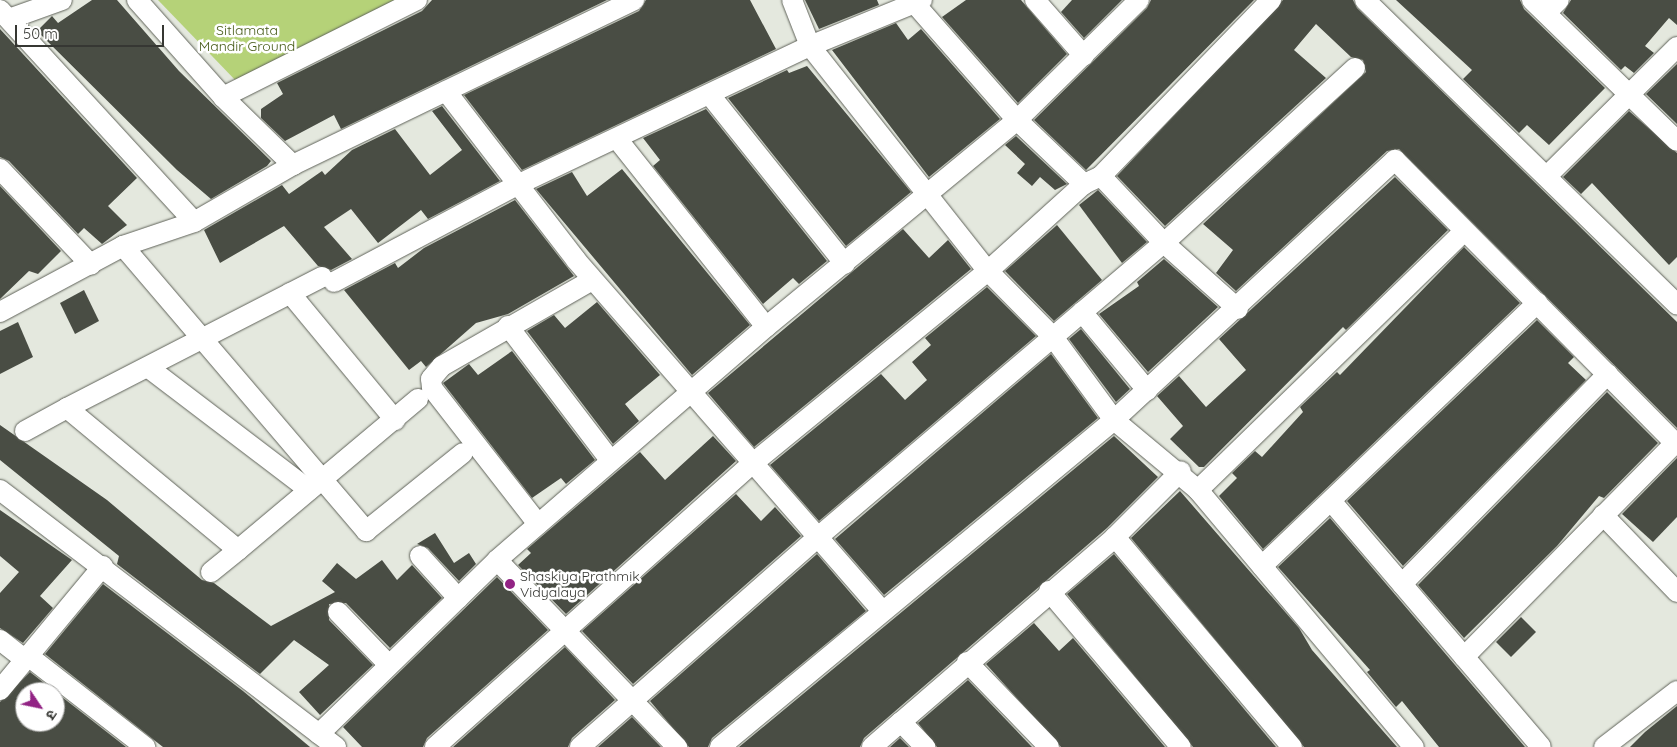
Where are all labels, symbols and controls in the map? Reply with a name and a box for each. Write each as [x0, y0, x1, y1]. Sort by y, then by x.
scale bar [18, 15, 166, 47]
park label: Sitlamata Mandir Ground [199, 22, 295, 54]
text: 50 m [23, 24, 58, 43]
place label: Shaskiya Prathmik Vidyalaya [520, 568, 640, 600]
marker: Shaskiya Prathmik Vidyalaya [504, 578, 516, 590]
north arrow [15, 682, 65, 732]
text: उ [42, 706, 61, 723]

